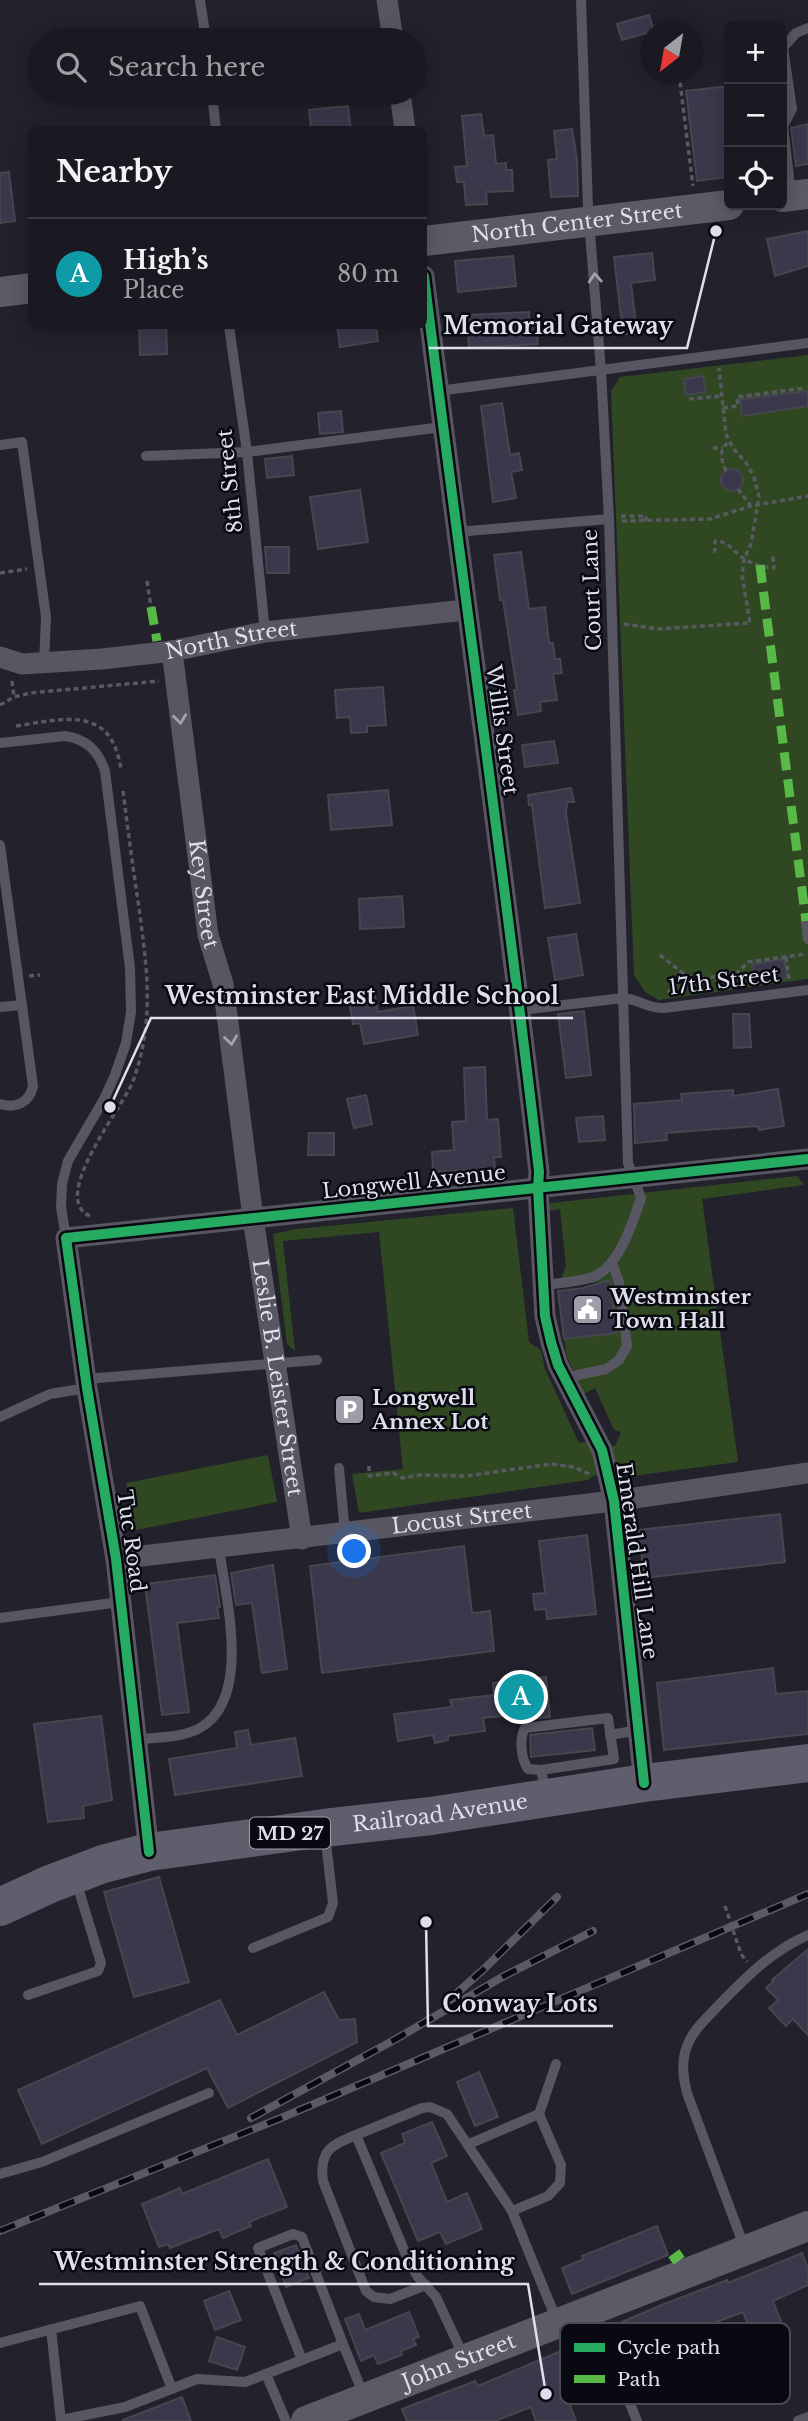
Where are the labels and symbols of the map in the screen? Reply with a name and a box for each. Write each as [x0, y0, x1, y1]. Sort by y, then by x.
north arrow [640, 21, 703, 84]
street label: North Center Street [470, 198, 684, 248]
one-way arrow [588, 273, 603, 284]
callout: Memorial Gateway [429, 304, 687, 348]
text: Memorial Gateway [443, 312, 674, 340]
street label: 8th Street [212, 428, 248, 534]
street label: Court Lane [577, 529, 607, 651]
street label: North Street [163, 616, 299, 665]
street label: Willis Street [480, 662, 524, 797]
one-way arrow [173, 713, 188, 725]
street label: Key Street [183, 838, 224, 952]
street label: 17th Street [667, 961, 781, 1001]
callout: Westminster East Middle School [151, 974, 573, 1018]
text: Westminster East Middle School [164, 982, 559, 1010]
one-way arrow [223, 1034, 238, 1046]
street label: Longwell Avenue [321, 1159, 507, 1205]
street label: Leslie B. Leister Street [246, 1257, 308, 1498]
place label: Westminster Town Hall [609, 1284, 751, 1334]
public building icon: Westminster Town Hall [570, 1292, 604, 1326]
place label: Longwell Annex Lot [371, 1385, 488, 1435]
parking icon: Longwell Annex Lot [332, 1393, 366, 1427]
street label: Emerald Hill Lane [610, 1461, 664, 1661]
street label: Tuc Road [111, 1488, 151, 1594]
street label: Locust Street [390, 1498, 533, 1540]
your location [337, 1534, 371, 1568]
pin: A [498, 1671, 544, 1723]
street label: Railroad Avenue [351, 1788, 530, 1838]
road number: MD 27 [250, 1817, 330, 1848]
callout: Conway Lots [428, 1982, 613, 2026]
text: Conway Lots [442, 1990, 598, 2018]
callout: Westminster Strength & Conditioning [39, 2240, 528, 2284]
text: Westminster Strength & Conditioning [53, 2248, 515, 2276]
legend [560, 2323, 790, 2404]
street label: John Street [396, 2328, 519, 2396]
text: Cycle path [617, 2336, 720, 2359]
text: Path [617, 2368, 661, 2391]

